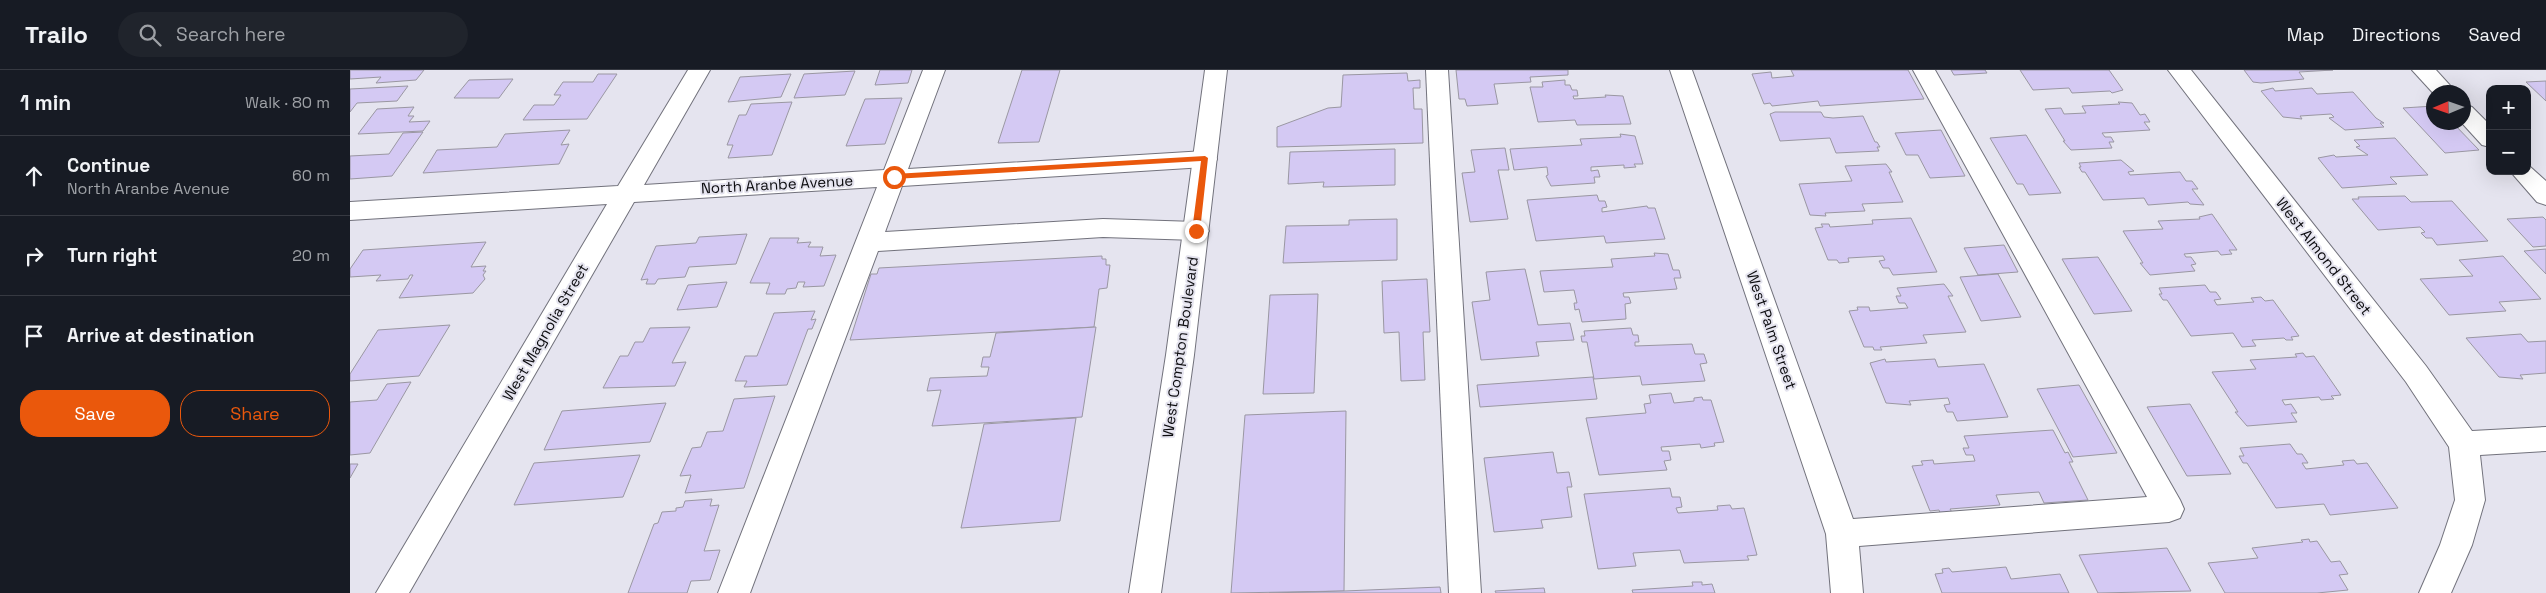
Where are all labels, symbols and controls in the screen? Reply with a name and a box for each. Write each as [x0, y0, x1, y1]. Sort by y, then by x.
search box [118, 12, 468, 57]
text: Trailo [25, 19, 88, 50]
icon: search [136, 21, 164, 49]
text: Search here [176, 22, 286, 47]
text: Map [2287, 23, 2324, 46]
text: Directions [2352, 23, 2441, 46]
text: Saved [2469, 23, 2521, 46]
north arrow [2426, 85, 2471, 130]
map controls [2486, 85, 2531, 175]
button: + [2486, 85, 2531, 130]
text: 1 min [20, 89, 71, 116]
text: Walk · 80 m [245, 92, 330, 113]
button: − [2486, 130, 2531, 175]
text: Continue [67, 153, 150, 178]
icon: ahead [20, 162, 48, 190]
text: 60 m [292, 165, 330, 186]
route start [883, 166, 906, 189]
street label: North Aranbe Avenue [700, 171, 854, 197]
text: North Aranbe Avenue [67, 178, 230, 199]
street label: West Almond Street [2272, 193, 2376, 319]
route end [1185, 220, 1208, 243]
icon: right [20, 242, 48, 270]
text: Turn right [67, 243, 157, 268]
text: 20 m [292, 245, 330, 266]
street label: West Compton Boulevard [1158, 255, 1202, 439]
street label: West Magnolia Street [498, 260, 592, 404]
street label: West Palm Street [1743, 268, 1801, 392]
icon: arrive [20, 322, 48, 350]
text: Arrive at destination [67, 323, 255, 348]
button: Save [20, 390, 170, 437]
button: Share [180, 390, 330, 437]

